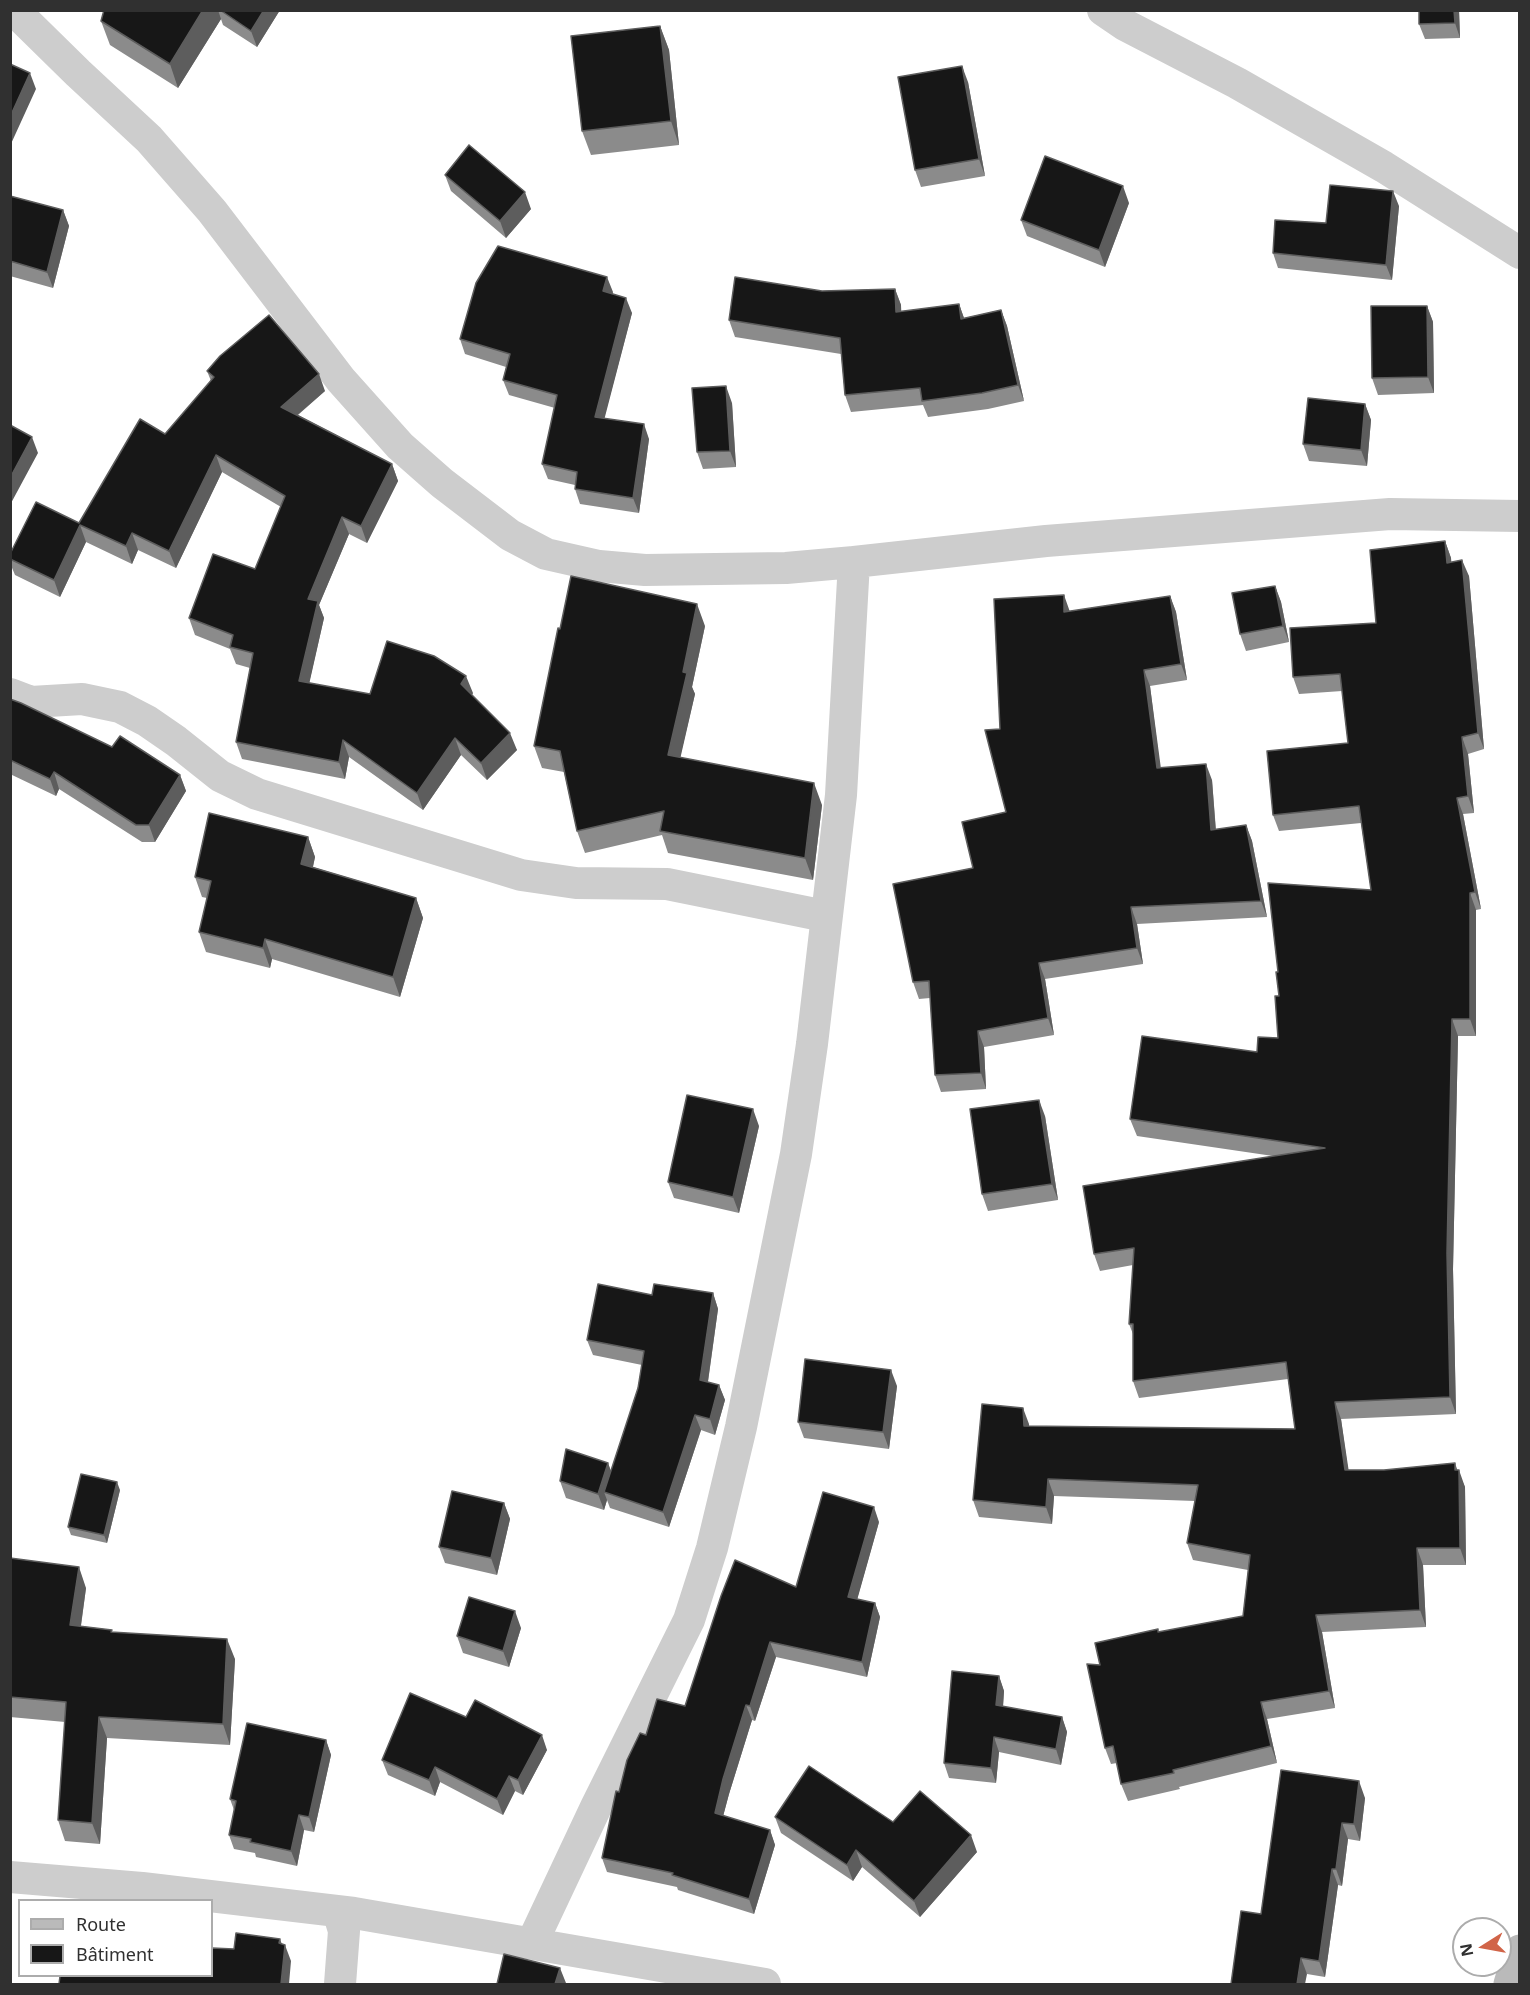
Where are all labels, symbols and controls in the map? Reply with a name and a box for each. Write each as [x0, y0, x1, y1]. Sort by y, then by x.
legend [18, 1899, 213, 1977]
text: Route [76, 1912, 126, 1936]
north arrow [1452, 1917, 1512, 1977]
text: Bâtiment [76, 1942, 154, 1966]
text: N [1454, 1942, 1478, 1959]

